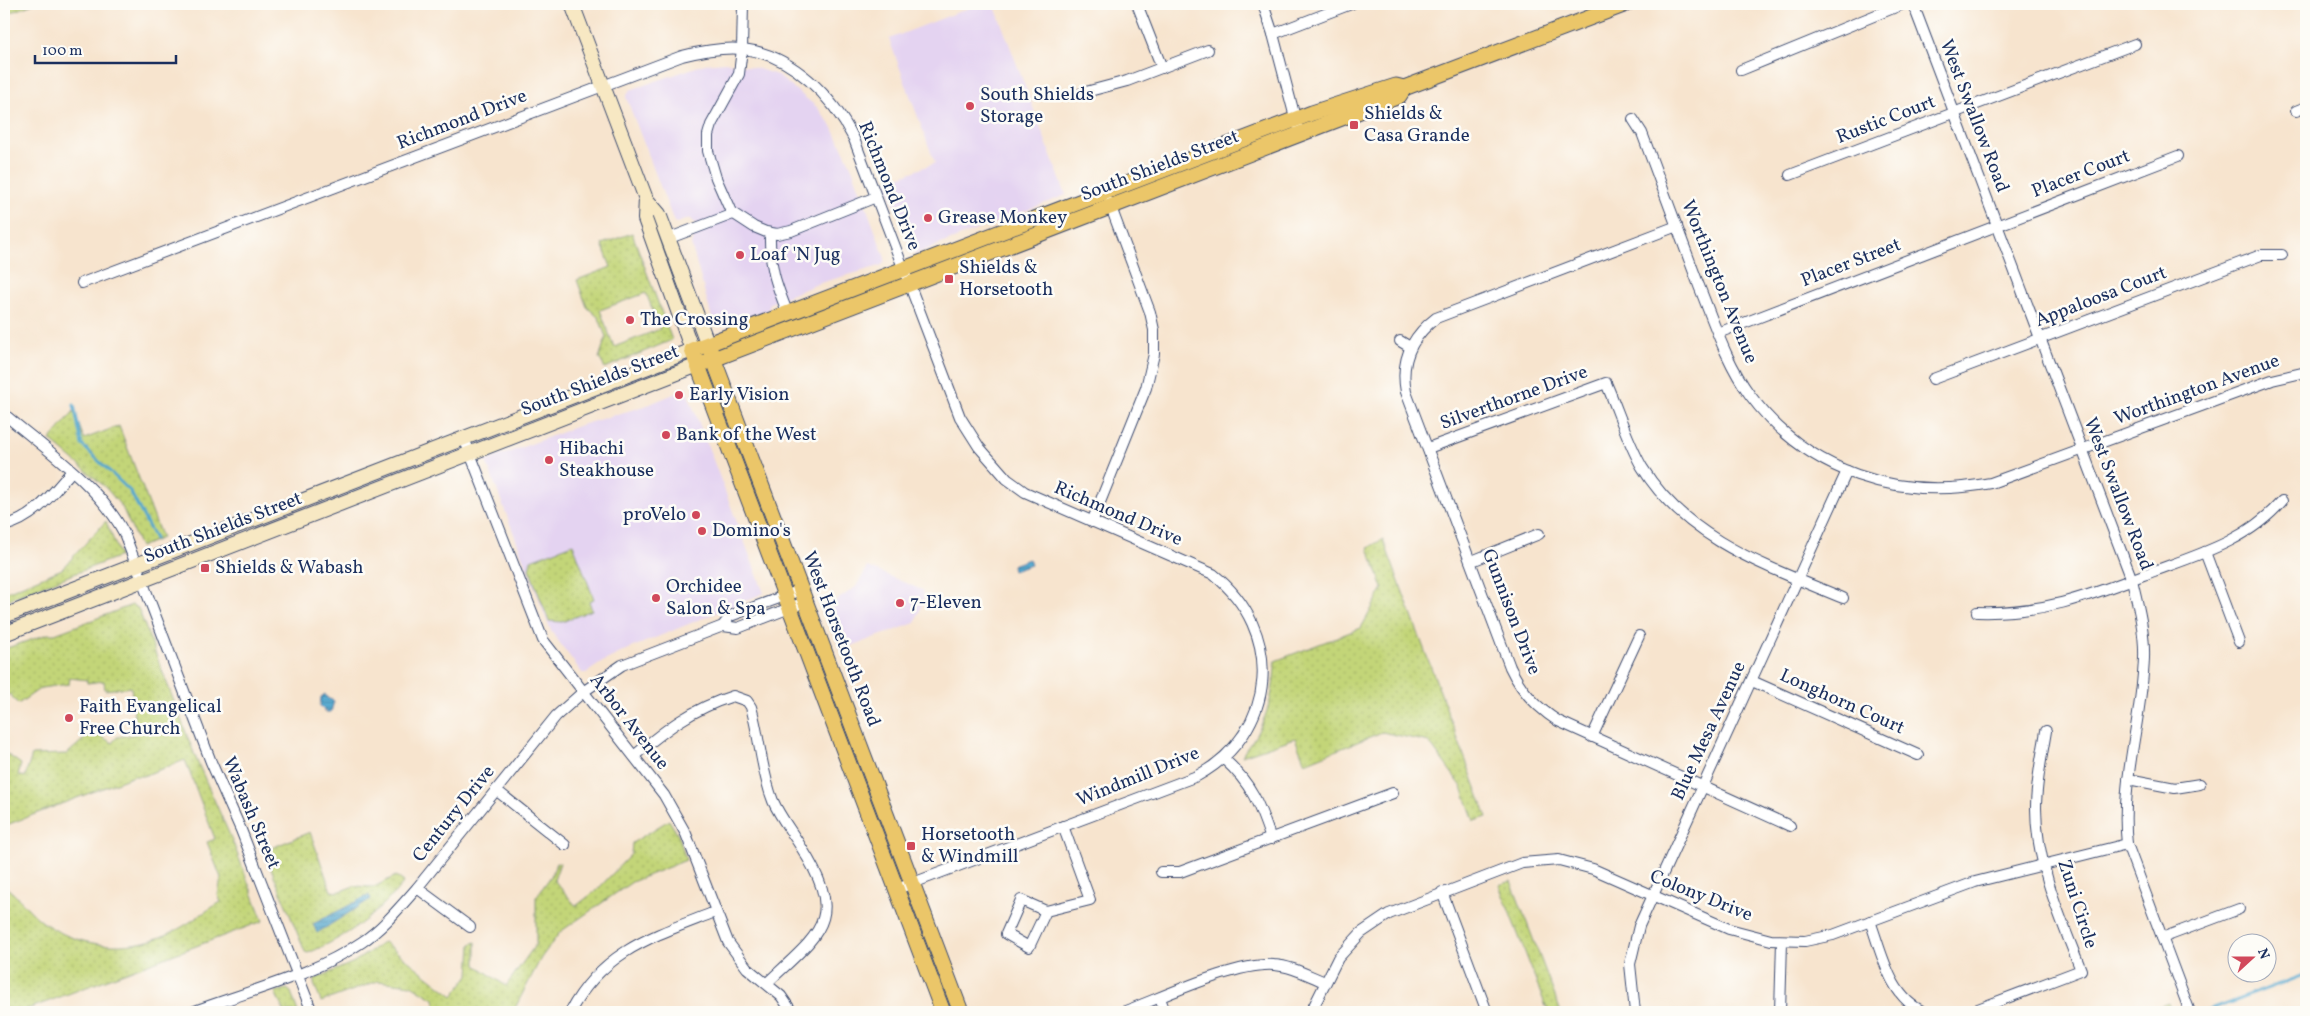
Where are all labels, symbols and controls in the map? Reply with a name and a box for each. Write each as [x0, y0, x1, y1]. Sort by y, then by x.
scale bar [35, 32, 176, 64]
street label: West Swallow Road [1933, 36, 2015, 196]
text: 100 m [42, 41, 82, 62]
place label: South Shields Storage [980, 82, 1094, 130]
street label: Richmond Drive [393, 83, 531, 157]
street label: Rustic Court [1833, 89, 1940, 151]
marker: South Shields Storage [964, 100, 976, 112]
place label: Shields & Casa Grande [1364, 101, 1470, 149]
street label: Richmond Drive [851, 118, 927, 254]
marker: Shields & Casa Grande [1348, 119, 1360, 131]
street label: South Shields Street [1077, 124, 1243, 208]
street label: Placer Court [2028, 143, 2134, 205]
street label: Worthington Avenue [1674, 196, 1764, 368]
place label: Grease Monkey [938, 205, 1067, 231]
marker: Grease Monkey [922, 212, 934, 224]
street label: Placer Street [1797, 232, 1905, 294]
place label: Loaf 'N Jug [750, 242, 841, 268]
marker: Loaf 'N Jug [734, 249, 746, 261]
place label: Shields & Horsetooth [959, 255, 1053, 303]
street label: Appaloosa Court [2031, 260, 2171, 334]
marker: Shields & Horsetooth [943, 273, 955, 285]
place label: The Crossing [640, 307, 748, 333]
marker: The Crossing [624, 314, 636, 326]
street label: South Shields Street [517, 339, 683, 423]
street label: Worthington Avenue [2111, 348, 2283, 432]
street label: Silverthorne Drive [1437, 359, 1591, 437]
place label: Early Vision [689, 382, 790, 408]
marker: Early Vision [673, 389, 685, 401]
street label: West Swallow Road [2077, 414, 2159, 574]
place label: Bank of the West [676, 422, 817, 448]
marker: Bank of the West [660, 429, 672, 441]
place label: Hibachi Steakhouse [559, 436, 654, 484]
marker: Hibachi Steakhouse [543, 454, 555, 466]
street label: Richmond Drive [1050, 475, 1186, 553]
street label: South Shields Street [140, 486, 306, 570]
place label: proVelo [623, 502, 686, 528]
marker: proVelo [690, 509, 702, 521]
place label: Domino's [712, 518, 791, 544]
marker: Domino's [696, 525, 708, 537]
street label: Gunnison Drive [1475, 545, 1547, 679]
street label: West Horsetooth Road [796, 547, 886, 731]
place label: Shields & Wabash [215, 555, 364, 581]
marker: Shields & Wabash [199, 562, 211, 574]
place label: Orchidee Salon & Spa [666, 574, 766, 622]
place label: 7-Eleven [910, 590, 982, 616]
marker: Orchidee Salon & Spa [650, 592, 662, 604]
marker: 7-Eleven [894, 597, 906, 609]
street label: Blue Mesa Avenue [1665, 657, 1753, 805]
street label: Longhorn Court [1775, 663, 1909, 741]
street label: Arbor Avenue [583, 668, 675, 776]
place label: Faith Evangelical Free Church [79, 694, 222, 742]
marker: Faith Evangelical Free Church [63, 712, 75, 724]
street label: Windmill Drive [1073, 741, 1203, 813]
street label: Wabash Street [216, 753, 287, 874]
street label: Century Drive [407, 760, 501, 868]
place label: Horsetooth & Windmill [921, 822, 1019, 870]
marker: Horsetooth & Windmill [905, 840, 917, 852]
street label: Zuni Circle [2050, 856, 2104, 952]
street label: Colony Drive [1646, 864, 1756, 928]
north arrow [2228, 934, 2278, 984]
text: N [2252, 946, 2273, 962]

